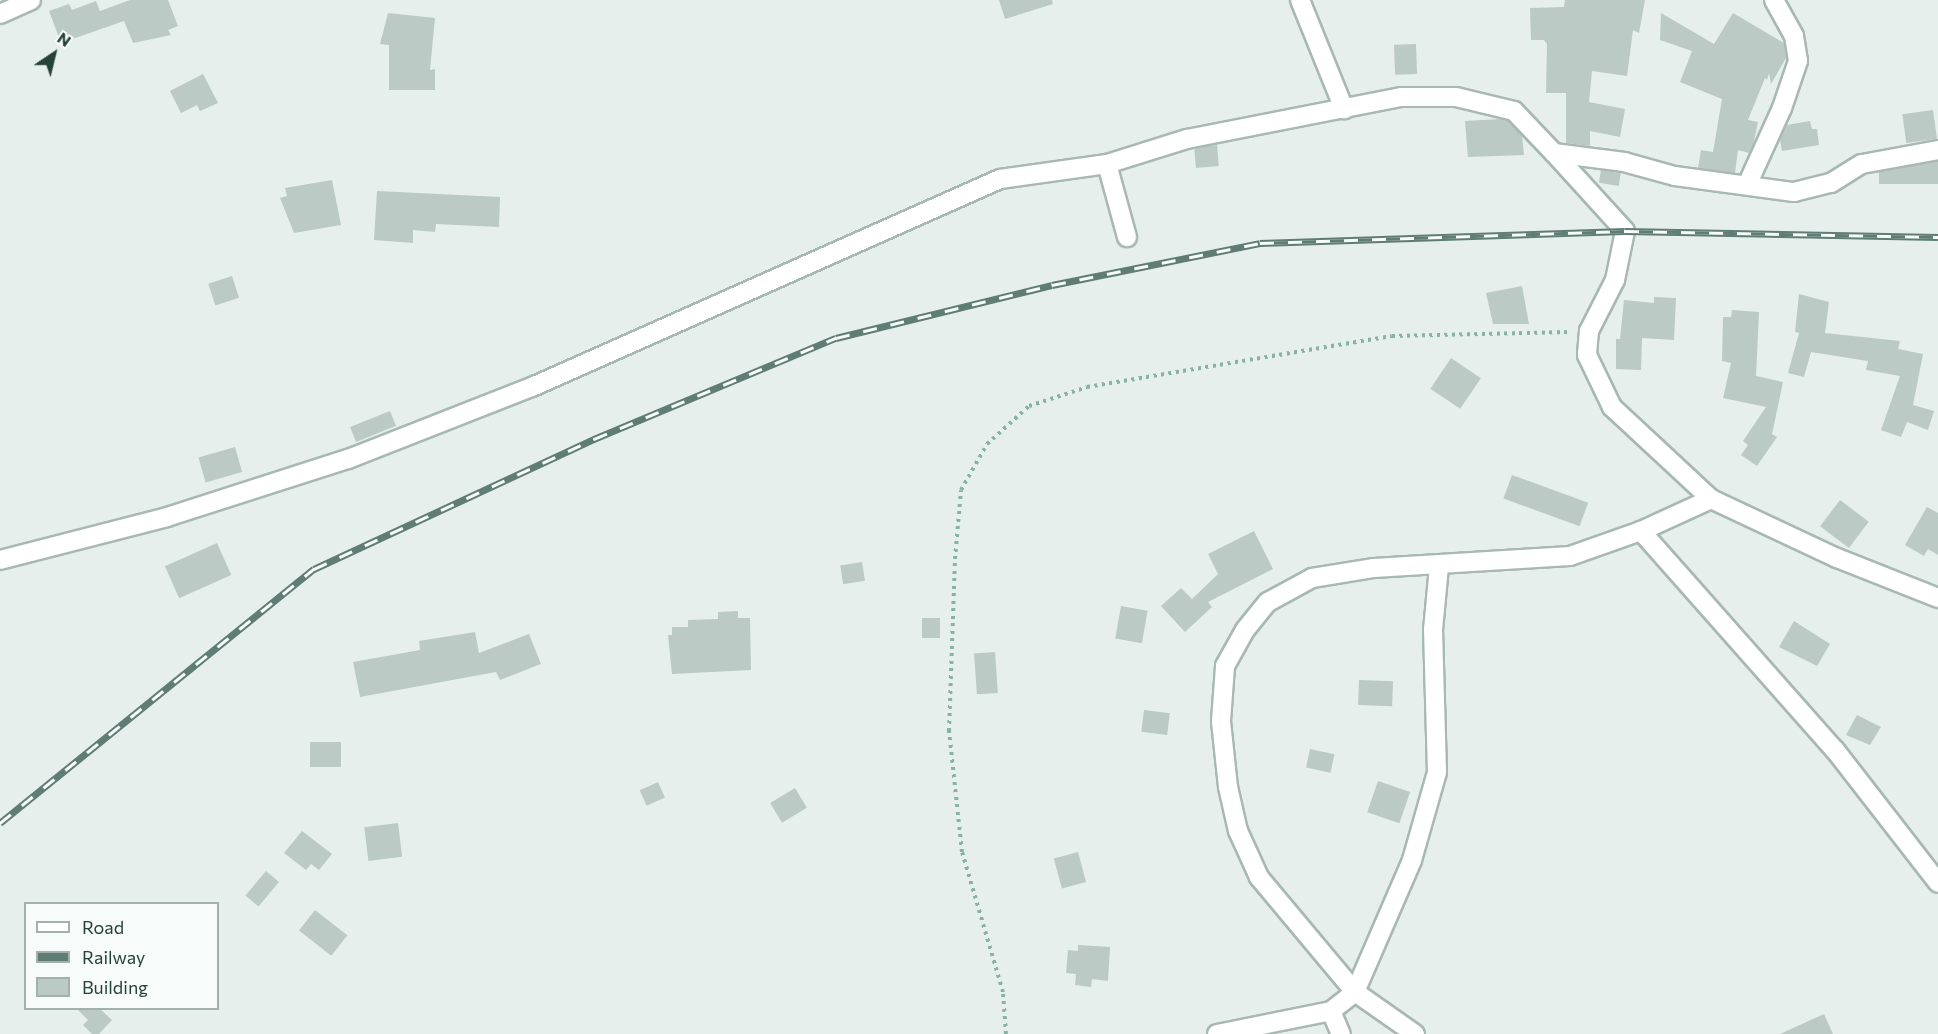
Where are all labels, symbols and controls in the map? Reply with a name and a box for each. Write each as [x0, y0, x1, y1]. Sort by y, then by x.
north arrow [24, 24, 84, 84]
text: N [54, 28, 75, 50]
legend [24, 902, 219, 1010]
text: Road [82, 916, 124, 938]
text: Railway [82, 946, 145, 968]
text: Building [82, 976, 148, 998]

